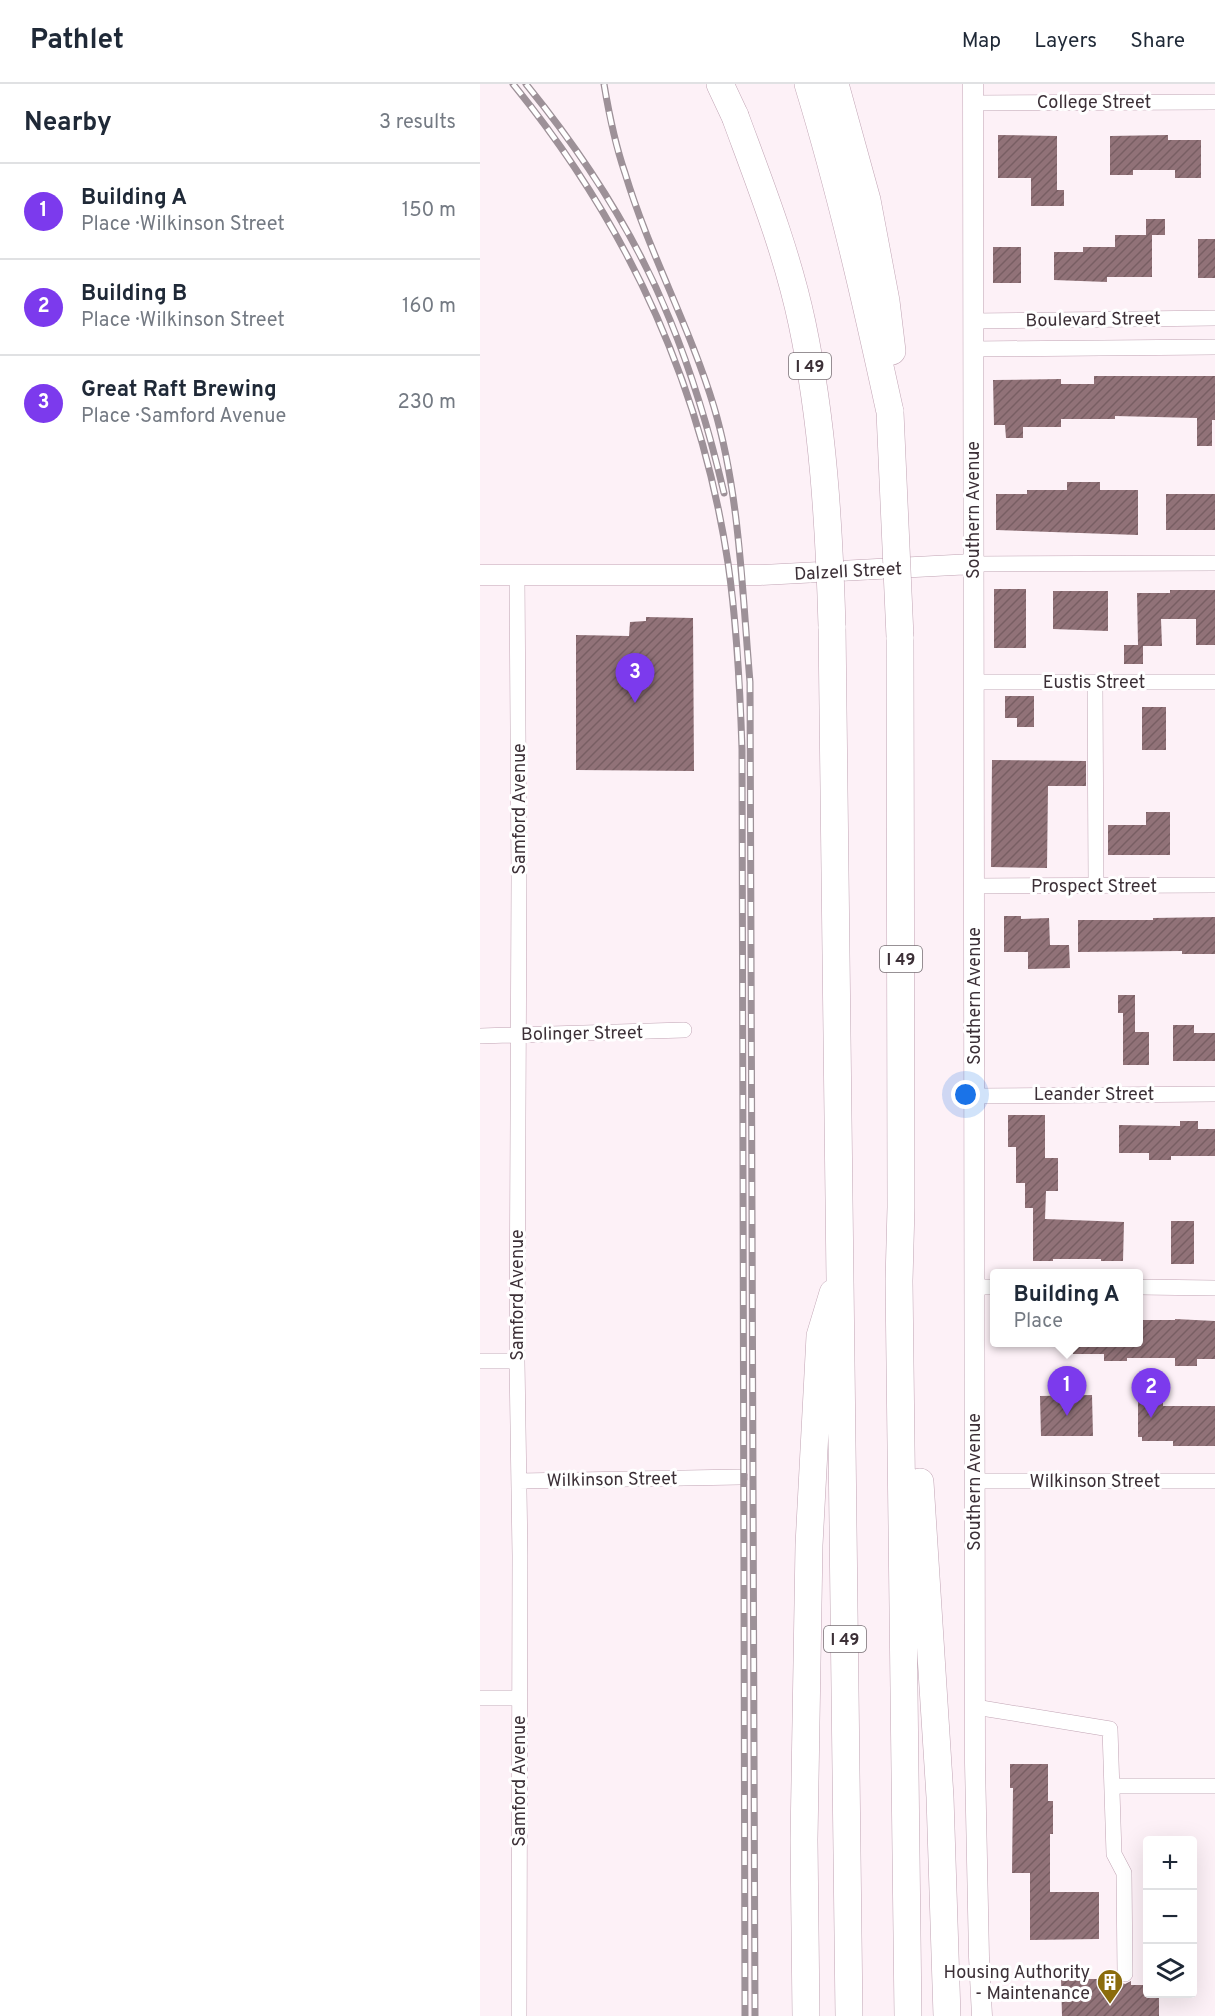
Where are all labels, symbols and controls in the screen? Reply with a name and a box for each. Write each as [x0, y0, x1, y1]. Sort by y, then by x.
text: Pathlet [30, 23, 124, 59]
text: Map [962, 28, 1001, 55]
text: Layers [1034, 28, 1097, 55]
text: Share [1130, 28, 1185, 55]
street label: College Street [1037, 92, 1151, 115]
text: Nearby [24, 107, 112, 140]
text: 3 results [379, 110, 456, 136]
text: Building A [81, 185, 187, 212]
text: 1 [40, 198, 48, 224]
text: 150 m [402, 198, 456, 224]
text: Place · Wilkinson Street [81, 212, 285, 238]
text: Building B [81, 281, 187, 308]
text: 2 [37, 294, 50, 320]
text: 160 m [402, 294, 456, 320]
text: Place · Wilkinson Street [81, 308, 285, 334]
street label: Boulevard Street [1025, 308, 1161, 333]
road number: I 49 [789, 353, 831, 379]
text: Great Raft Brewing [81, 377, 277, 404]
text: 3 [38, 390, 50, 416]
text: 230 m [397, 390, 456, 416]
text: Place · Samford Avenue [81, 404, 286, 430]
street label: Southern Avenue [963, 441, 986, 579]
street label: Dalzell Street [794, 558, 903, 587]
pin: 3 [616, 654, 654, 703]
street label: Eustis Street [1043, 672, 1145, 695]
street label: Samford Avenue [509, 743, 532, 875]
street label: Prospect Street [1031, 876, 1157, 899]
street label: Southern Avenue [964, 927, 987, 1065]
road number: I 49 [880, 946, 922, 972]
street label: Bolinger Street [521, 1022, 643, 1047]
your location [951, 1080, 980, 1109]
street label: Leander Street [1034, 1084, 1154, 1107]
street label: Samford Avenue [507, 1229, 530, 1361]
popup [990, 1269, 1143, 1347]
text: Building A [1014, 1282, 1119, 1309]
text: Place [1014, 1309, 1063, 1335]
pin: 1 [1048, 1366, 1086, 1416]
pin: 2 [1132, 1368, 1170, 1418]
street label: Southern Avenue [964, 1413, 987, 1551]
street label: Wilkinson Street [546, 1468, 678, 1493]
street label: Wilkinson Street [1030, 1471, 1160, 1494]
road number: I 49 [824, 1626, 866, 1652]
street label: Samford Avenue [509, 1715, 532, 1847]
map controls [1143, 1836, 1197, 1998]
button: + [1143, 1836, 1197, 1890]
button: − [1143, 1890, 1197, 1944]
button: layers [1143, 1944, 1197, 1998]
place label: Housing Authority - Maintenance [944, 1962, 1090, 2006]
building icon: Housing Authority - Maintenance [1095, 1967, 1125, 2005]

